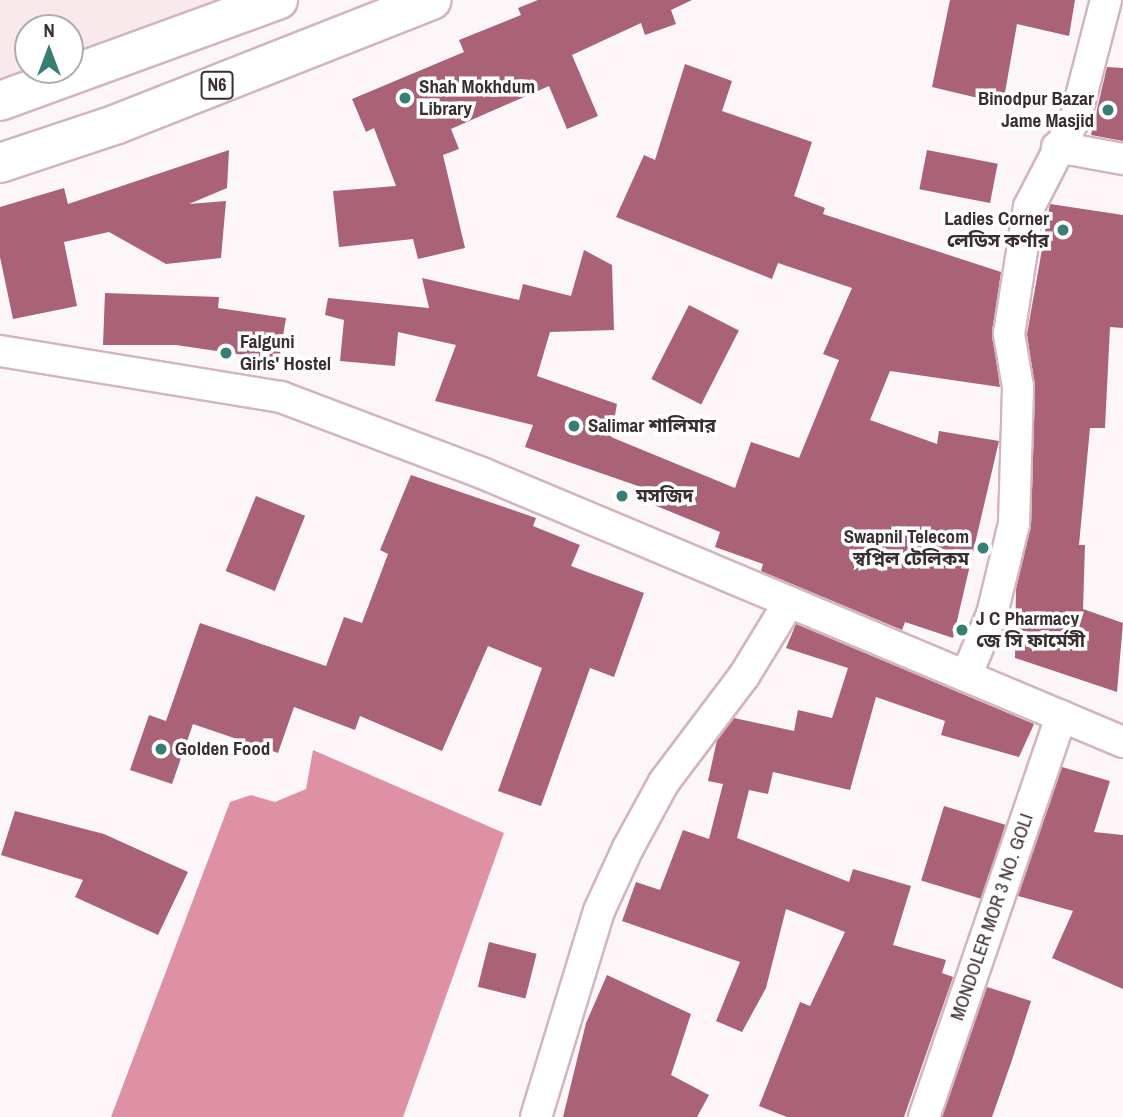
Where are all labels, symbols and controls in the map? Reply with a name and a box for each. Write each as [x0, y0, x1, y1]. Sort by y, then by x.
north arrow [14, 14, 84, 84]
text: N [43, 17, 55, 43]
road number: N6 [200, 70, 234, 100]
place label: Shah Mokhdum Library [419, 76, 535, 120]
place label: Binodpur Bazar Jame Masjid [978, 88, 1094, 132]
marker: Shah Mokhdum Library [397, 90, 413, 106]
marker: Binodpur Bazar Jame Masjid [1100, 102, 1116, 118]
place label: Ladies Corner লেডিস কর্ণার [944, 208, 1049, 252]
marker: Ladies Corner লেডিস কর্ণার [1055, 222, 1071, 238]
place label: Falguni Girls' Hostel [240, 331, 331, 375]
marker: Falguni Girls' Hostel [218, 345, 234, 361]
place label: Salimar শালিমার [588, 415, 716, 437]
marker: Salimar শালিমার [566, 418, 582, 434]
place label: মসজিদ [636, 485, 693, 507]
marker: মসজিদ [614, 488, 630, 504]
place label: Swapnil Telecom স্বপ্নিল টেলিকম [844, 526, 969, 570]
marker: Swapnil Telecom স্বপ্নিল টেলিকম [975, 540, 991, 556]
place label: J C Pharmacy জে সি ফার্মেসী [976, 608, 1085, 652]
marker: J C Pharmacy জে সি ফার্মেসী [954, 622, 970, 638]
place label: Golden Food [175, 738, 270, 760]
marker: Golden Food [153, 741, 169, 757]
street label: MONDOLER MOR 3 NO. GOLI [946, 811, 1038, 1023]

